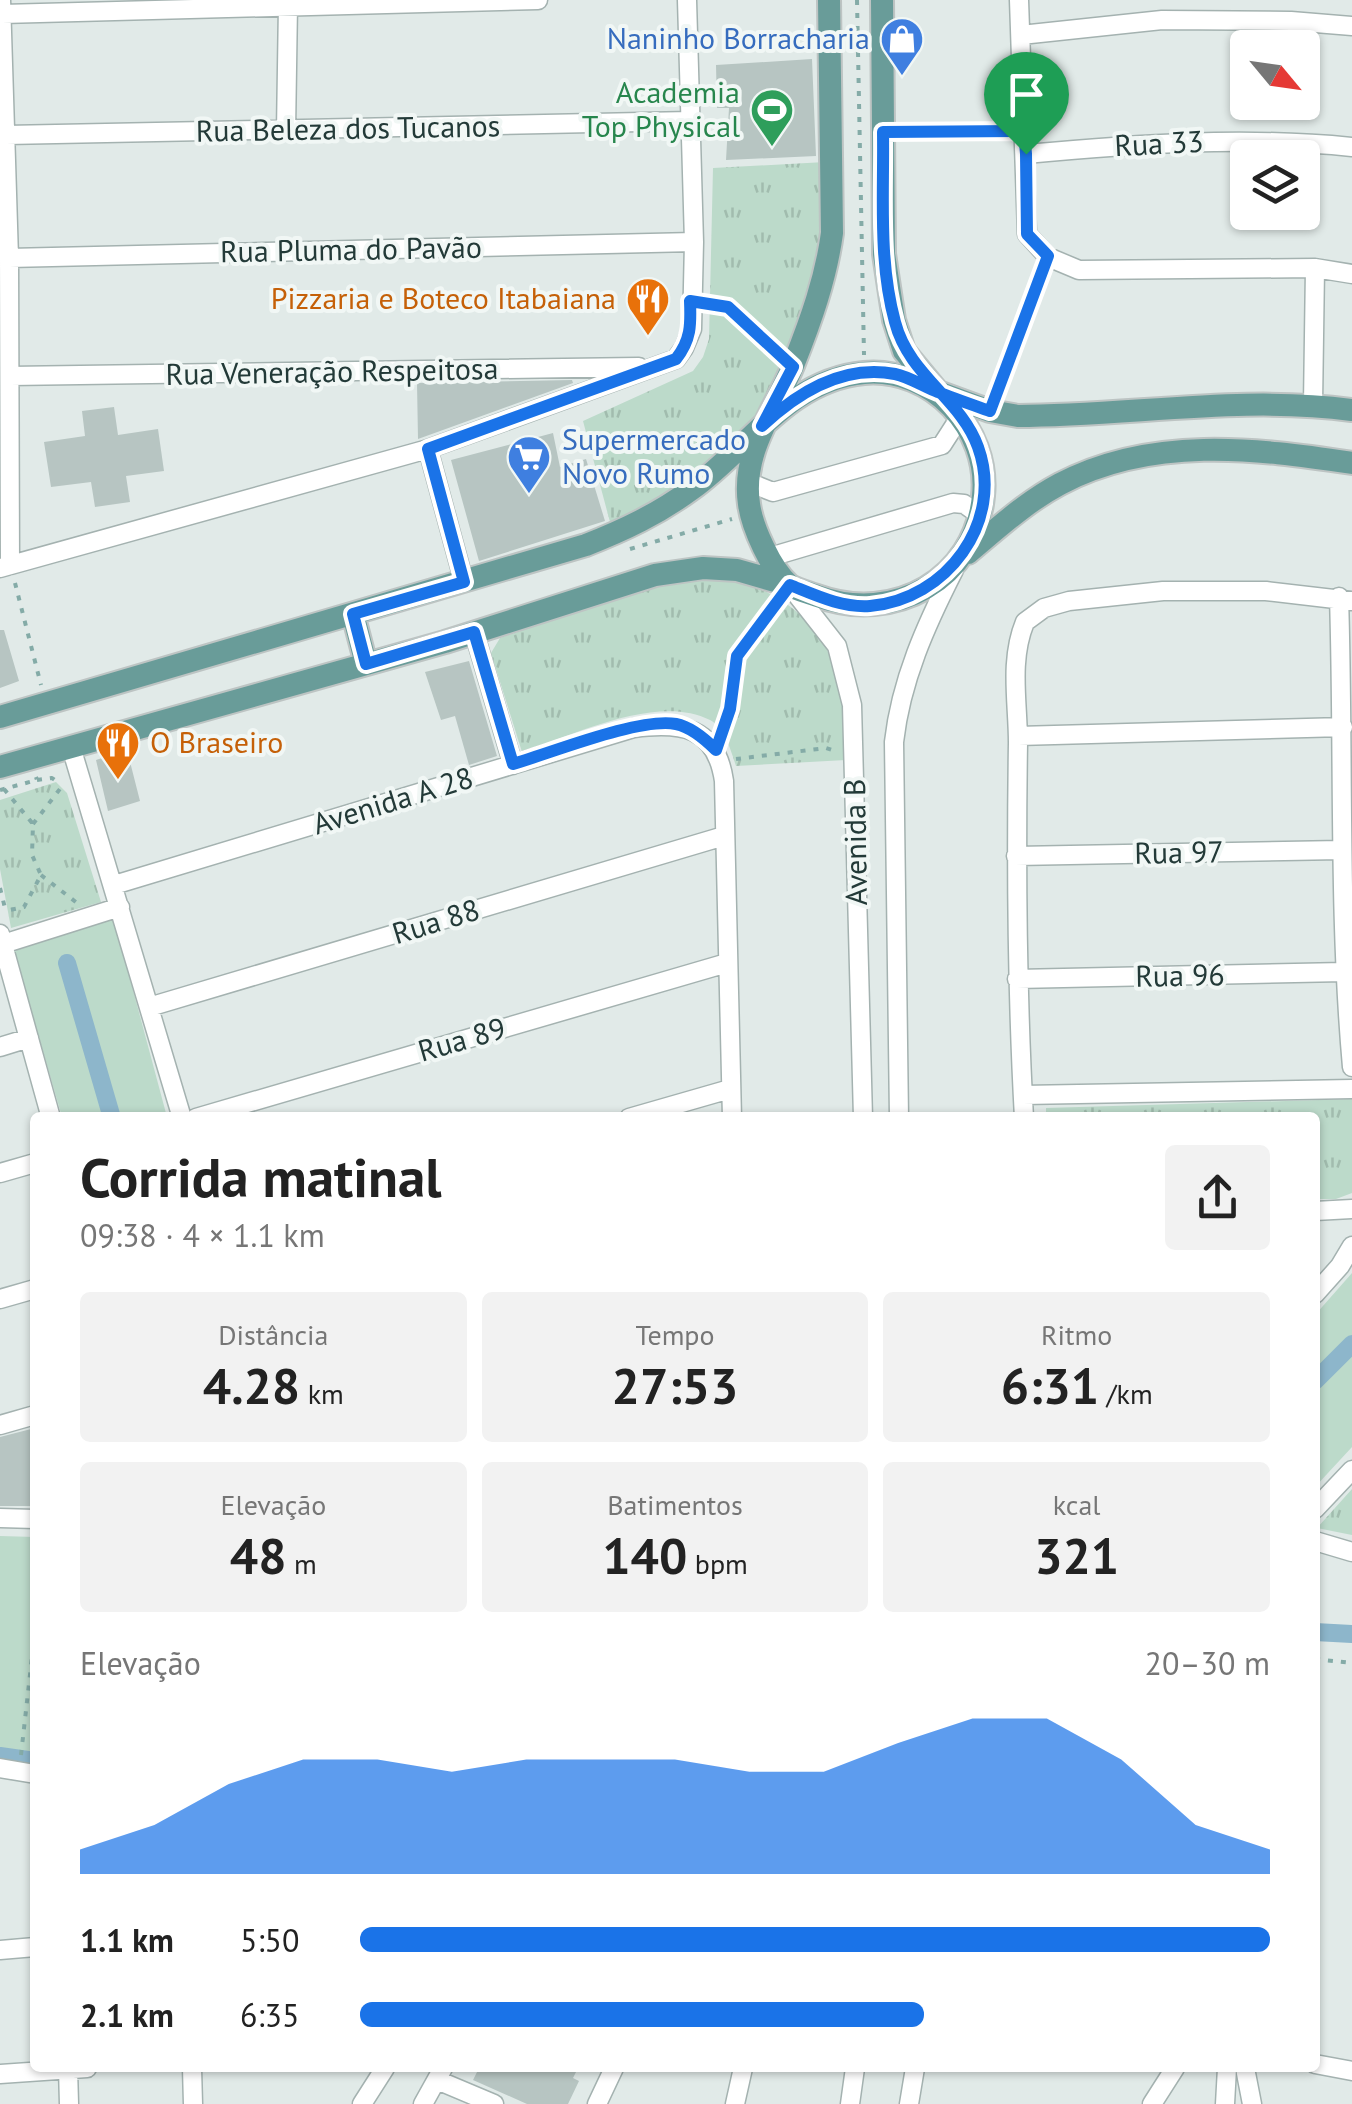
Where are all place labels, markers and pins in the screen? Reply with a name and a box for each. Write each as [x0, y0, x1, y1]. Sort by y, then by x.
shop icon: Naninho Borracharia [879, 16, 925, 77]
place label: Naninho Borracharia [607, 18, 870, 57]
pin [984, 52, 1069, 155]
place label: Academia Top Physical [582, 72, 740, 145]
sports icon: Academia Top Physical [749, 87, 795, 148]
restaurant icon: Pizzaria e Boteco Itabaiana [625, 276, 671, 337]
place label: Pizzaria e Boteco Itabaiana [271, 278, 616, 317]
place label: Supermercado Novo Rumo [562, 419, 746, 492]
supermarket icon: Supermercado Novo Rumo [506, 434, 552, 495]
restaurant icon: O Braseiro [95, 720, 141, 781]
place label: O Braseiro [150, 722, 283, 761]

